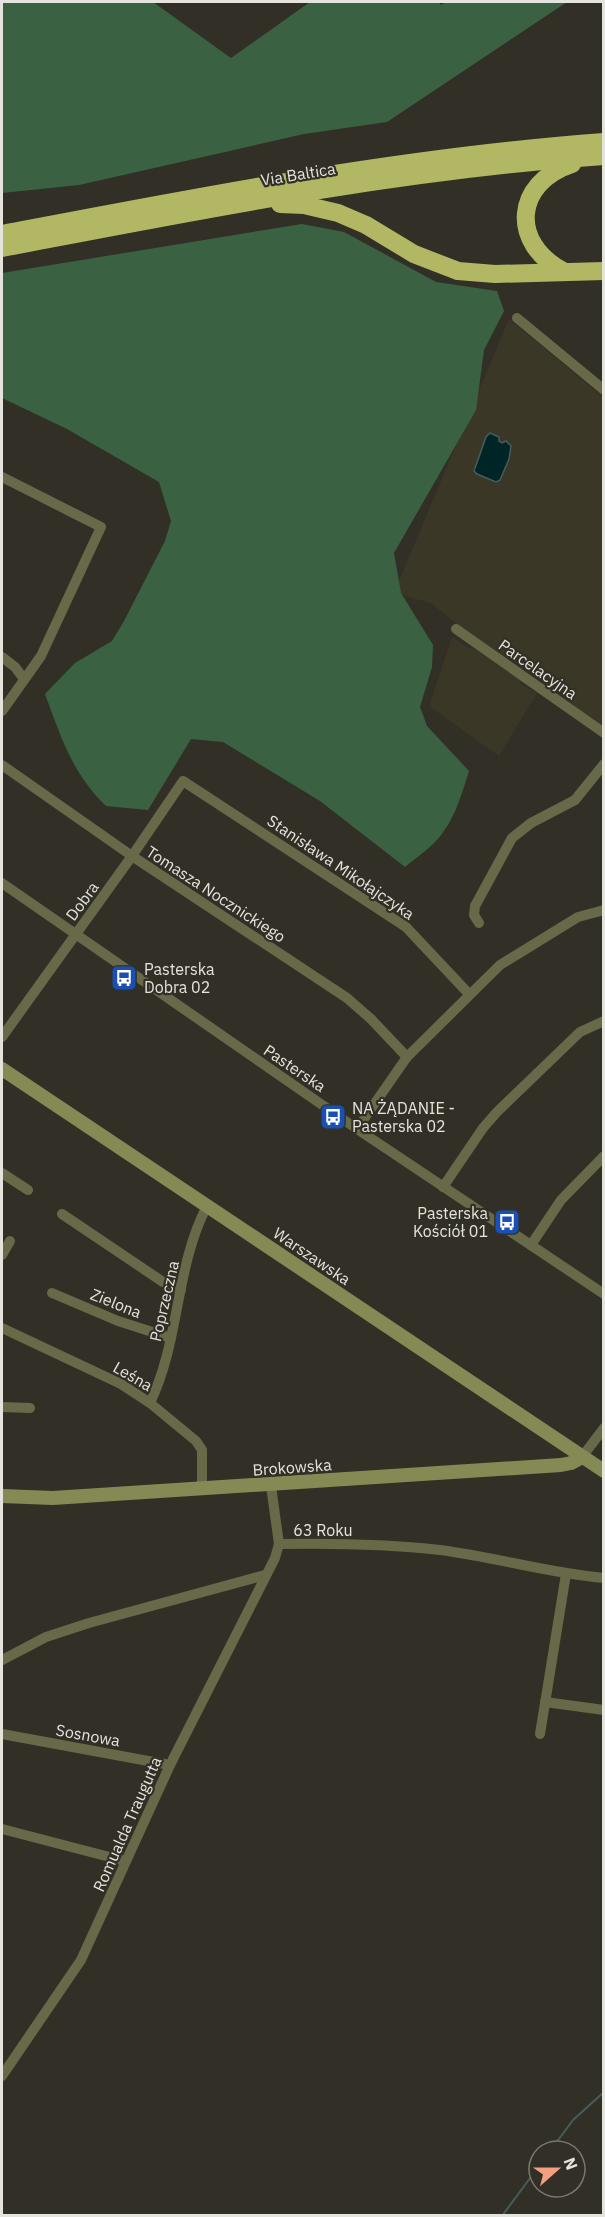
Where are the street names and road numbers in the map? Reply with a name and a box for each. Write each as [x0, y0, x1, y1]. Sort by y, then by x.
street label: Via Baltica [259, 158, 337, 190]
street label: Parcelacyjna [495, 635, 581, 704]
street label: Stanisława Mikołajczyka [264, 810, 419, 924]
street label: Tomasza Nocznickiego [142, 841, 290, 947]
street label: Dobra [61, 877, 103, 924]
street label: Pasterska [260, 1040, 330, 1096]
street label: Warszawska [270, 1223, 355, 1289]
street label: Poprzeczna [145, 1258, 183, 1344]
street label: Zielona [88, 1284, 145, 1322]
street label: Leśna [110, 1357, 157, 1395]
street label: Brokowska [252, 1454, 333, 1480]
street label: 63 Roku [293, 1520, 353, 1540]
street label: Sosnowa [54, 1720, 122, 1751]
street label: Romualda Traugutta [88, 1753, 166, 1895]

